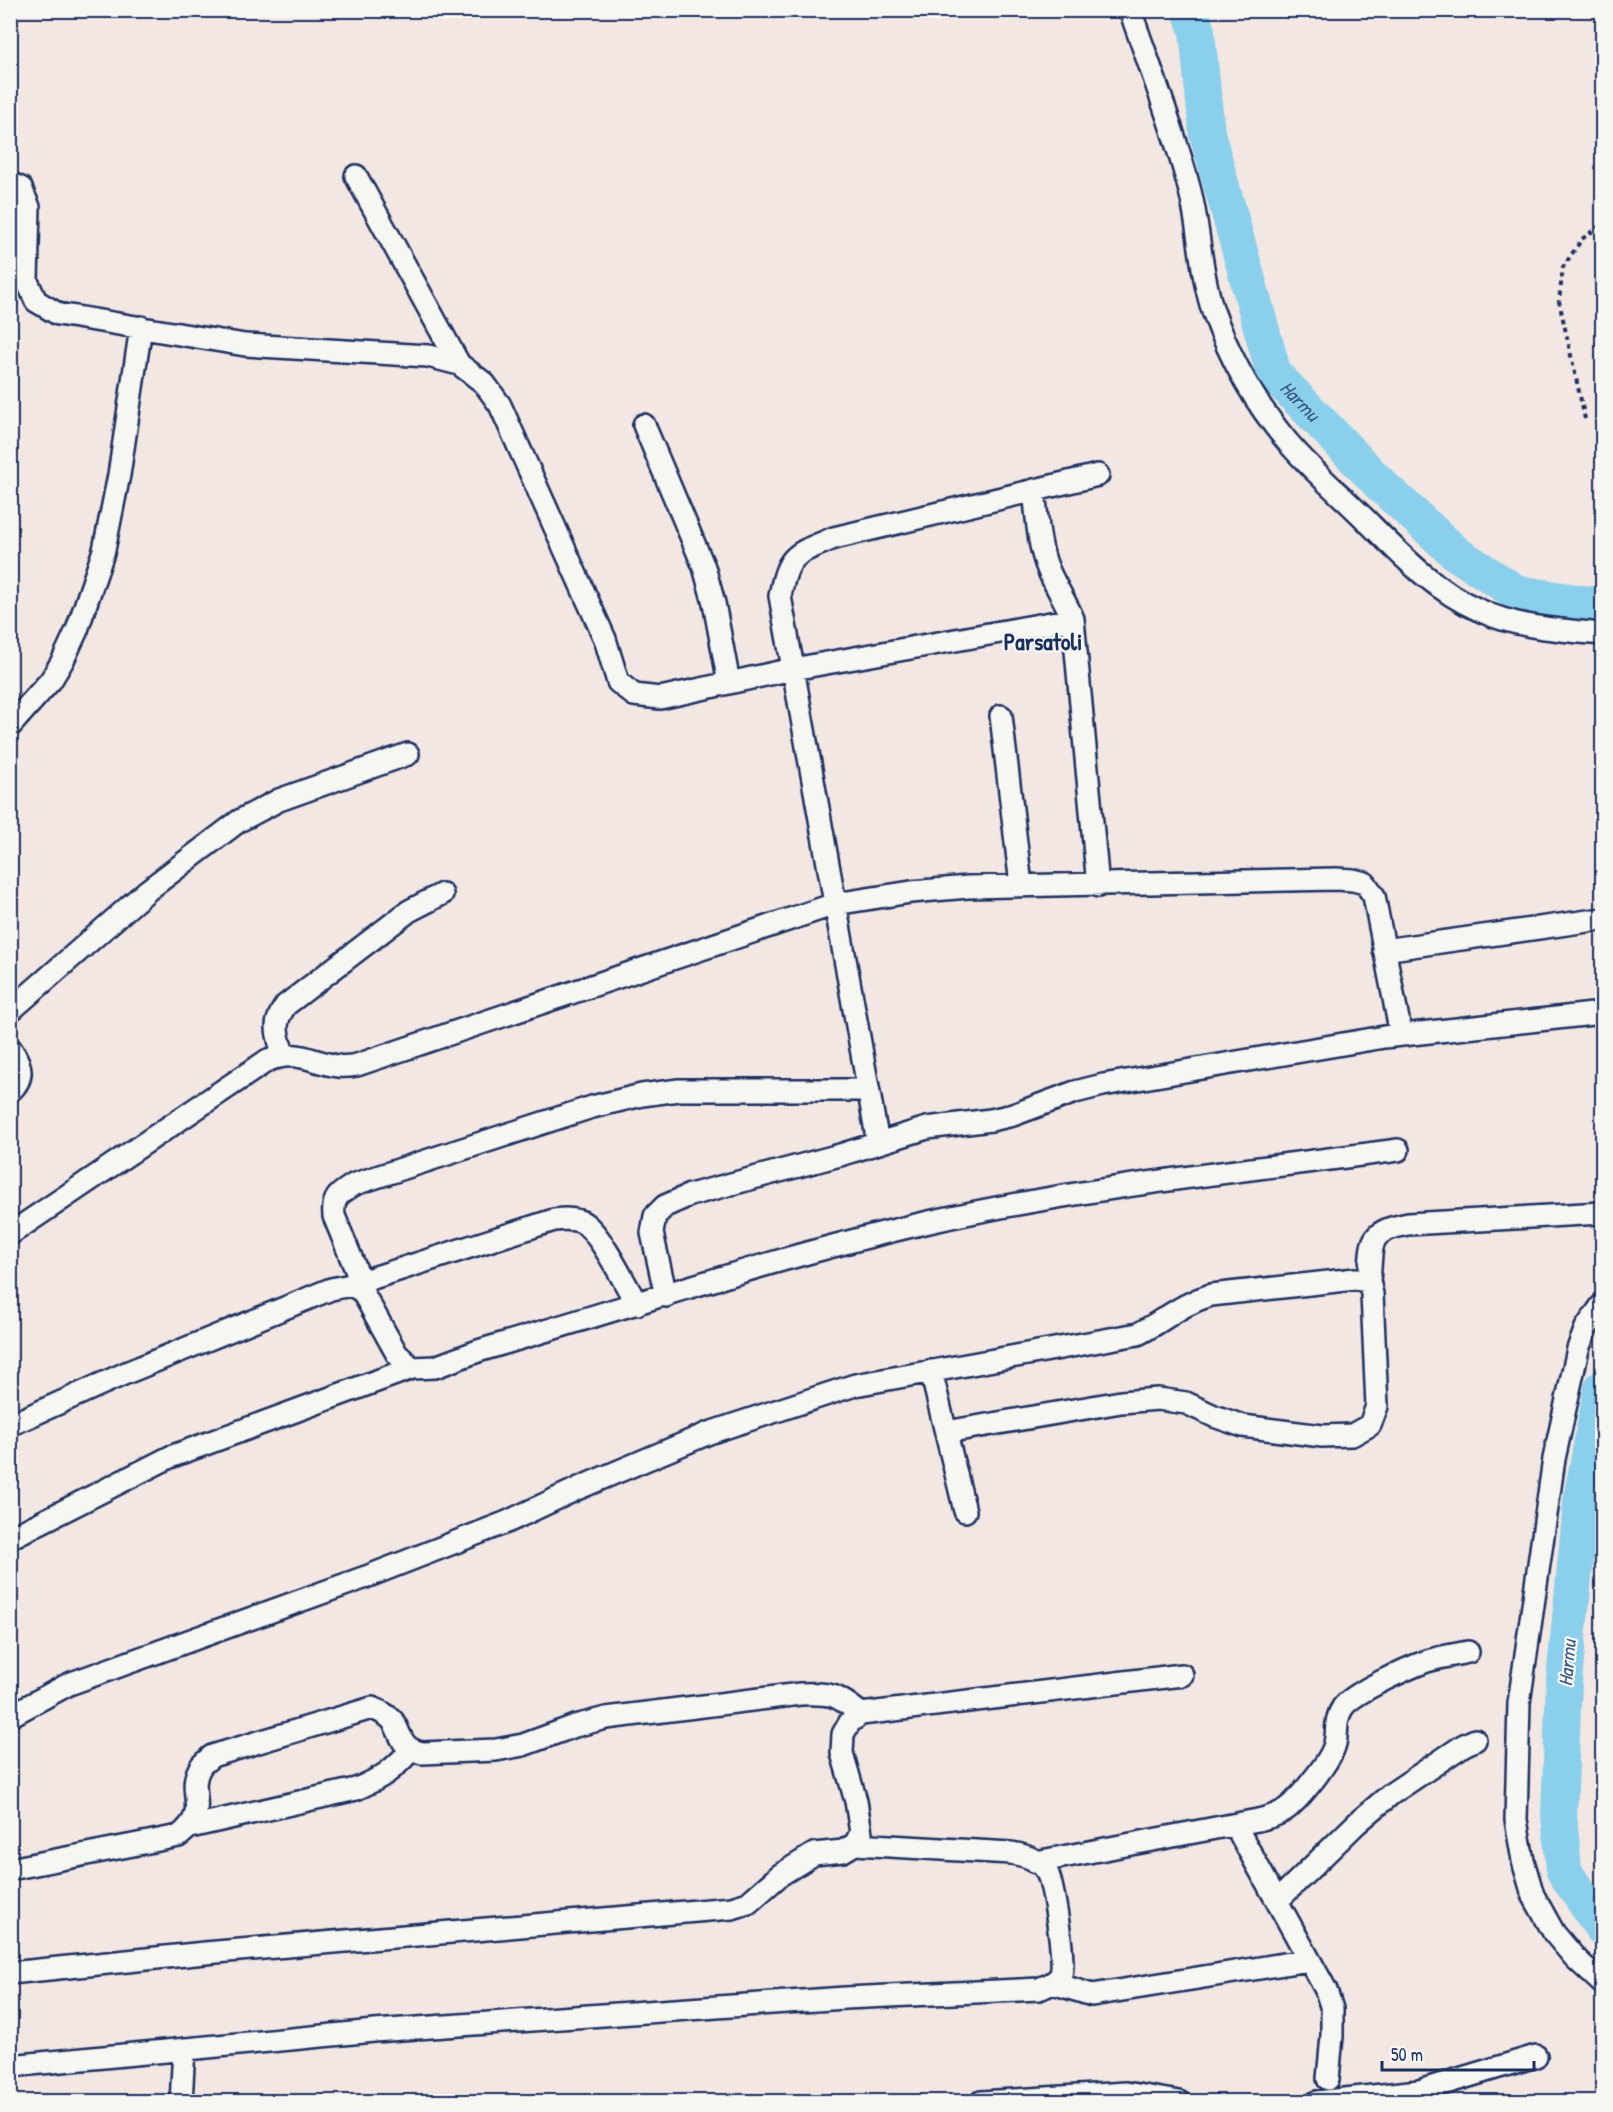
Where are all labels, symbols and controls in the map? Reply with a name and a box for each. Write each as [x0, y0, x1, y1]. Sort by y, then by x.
water label: Harmu [1274, 374, 1327, 428]
district label: Parsatoli [1004, 625, 1082, 657]
water label: Harmu [1551, 1637, 1582, 1687]
scale bar [1382, 2034, 1534, 2072]
text: 50 m [1391, 2042, 1423, 2067]

